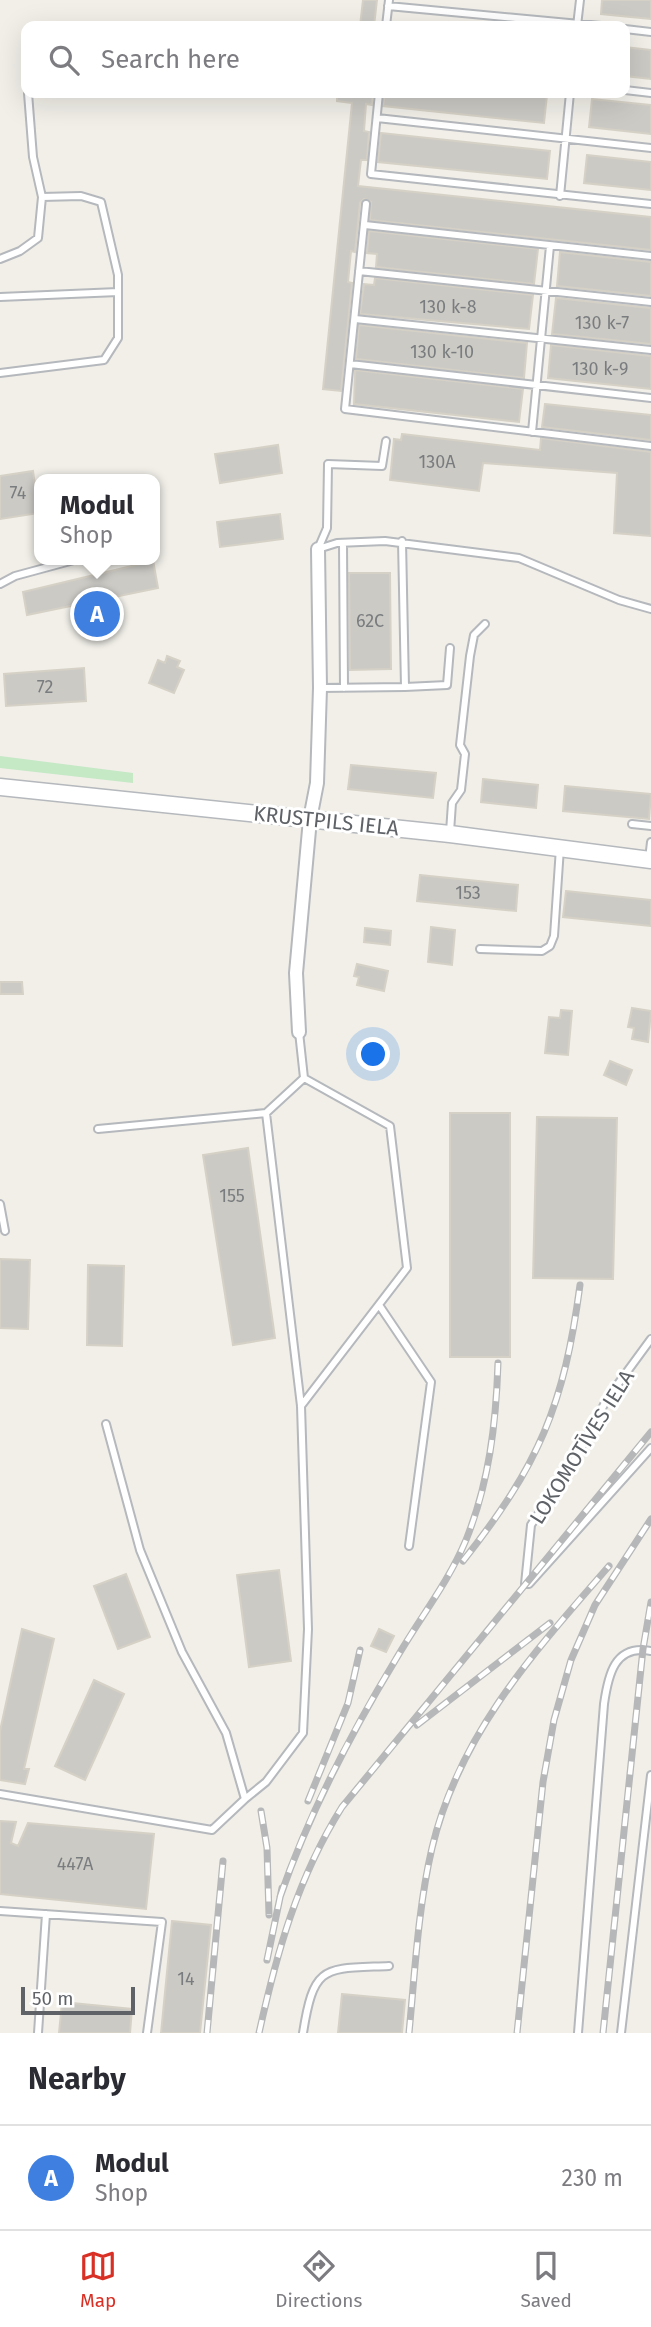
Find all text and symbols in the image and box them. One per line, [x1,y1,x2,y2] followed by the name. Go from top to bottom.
[21,21,630,98] search box
[45,41,83,79] icon: search
[101,44,240,75] text: Search here
[419,296,477,318] house number: 130 k-8
[575,312,629,334] house number: 130 k-7
[410,341,474,363] house number: 130 k-10
[572,358,628,380] house number: 130 k-9
[418,451,456,473] house number: 130A
[34,474,160,565] popup
[10,482,27,504] house number: 74
[60,490,134,521] text: Modul
[60,521,113,549] text: Shop
[74,588,120,640] pin: A
[356,610,384,632] house number: 62C
[37,676,53,698] house number: 72
[252,800,400,842] street label: KRUSTPILS IELA
[455,882,481,904] house number: 153
[356,1037,390,1071] your location
[219,1185,245,1207] house number: 155
[524,1365,640,1529] street label: LOKOMOTĪVES IELA
[57,1853,94,1875] house number: 447A
[177,1968,195,1990] house number: 14
[21,1984,135,2016] scale bar
[32,1987,73,2010] text: 50 m
[28,2061,126,2097] text: Nearby
[95,2148,169,2179] text: Modul
[44,2164,58,2192] text: A
[562,2164,623,2192] text: 230 m
[95,2179,148,2207] text: Shop
[79,2247,117,2312] tab: Map
[275,2247,362,2312] tab: Directions
[521,2247,572,2312] tab: Saved

